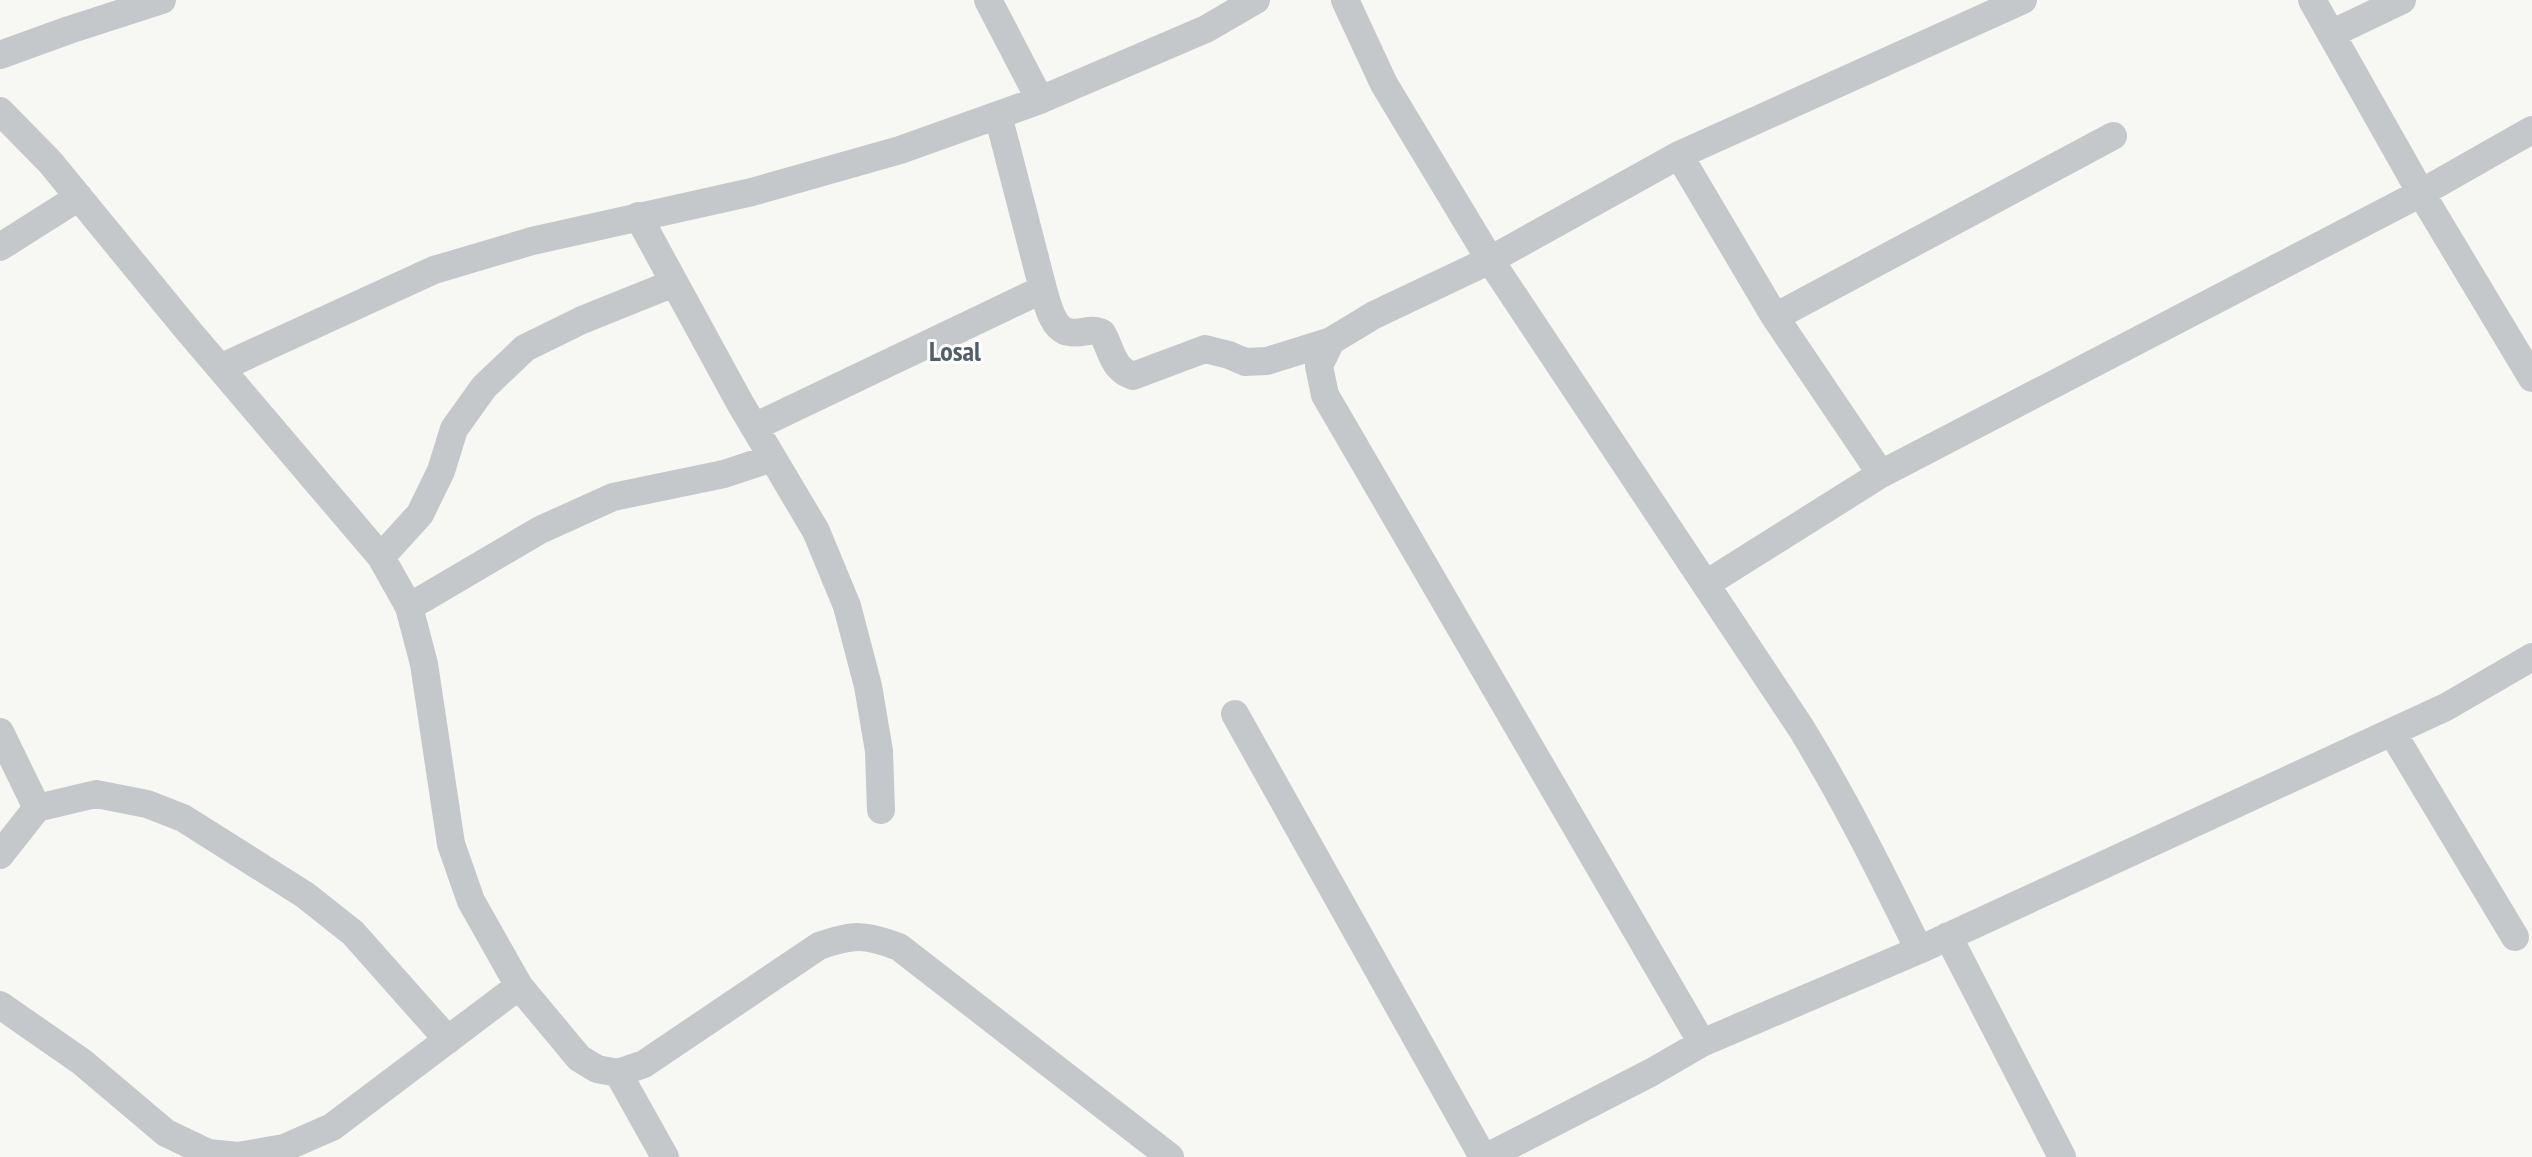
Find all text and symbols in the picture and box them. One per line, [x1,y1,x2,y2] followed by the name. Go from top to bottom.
[929,332,981,369] district label: Losal

